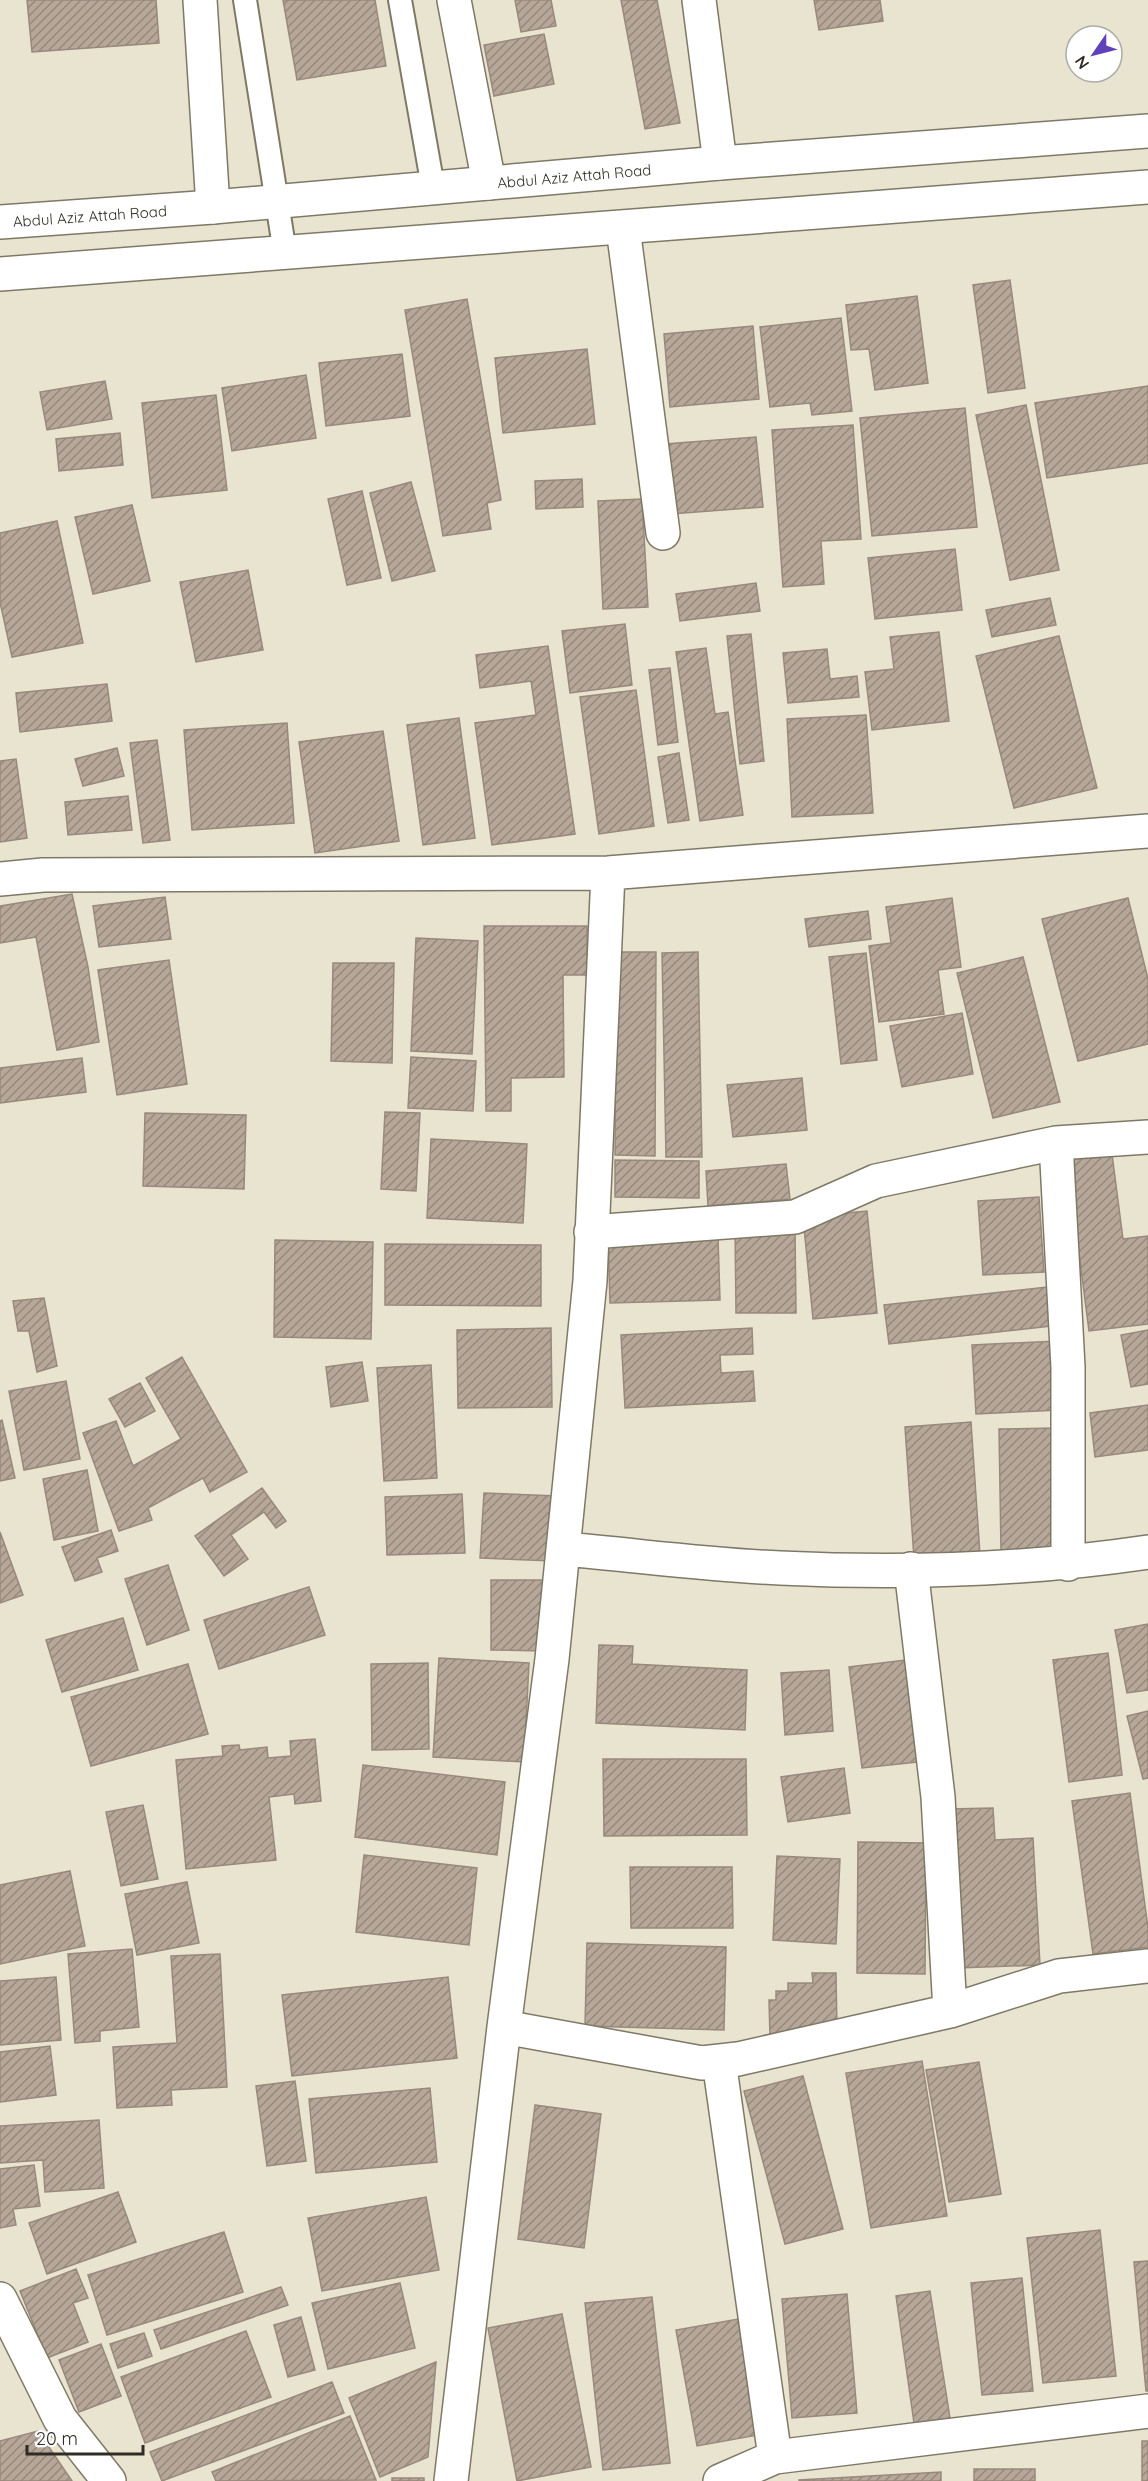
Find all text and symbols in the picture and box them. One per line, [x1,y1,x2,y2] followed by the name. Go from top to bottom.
[1064,24,1124,84] north arrow
[1070,52,1093,73] text: N
[496,160,652,192] street label: Abdul Aziz Attah Road
[12,201,167,231] street label: Abdul Aziz Attah Road
[27,2418,142,2456] scale bar
[36,2427,78,2450] text: 20 m

